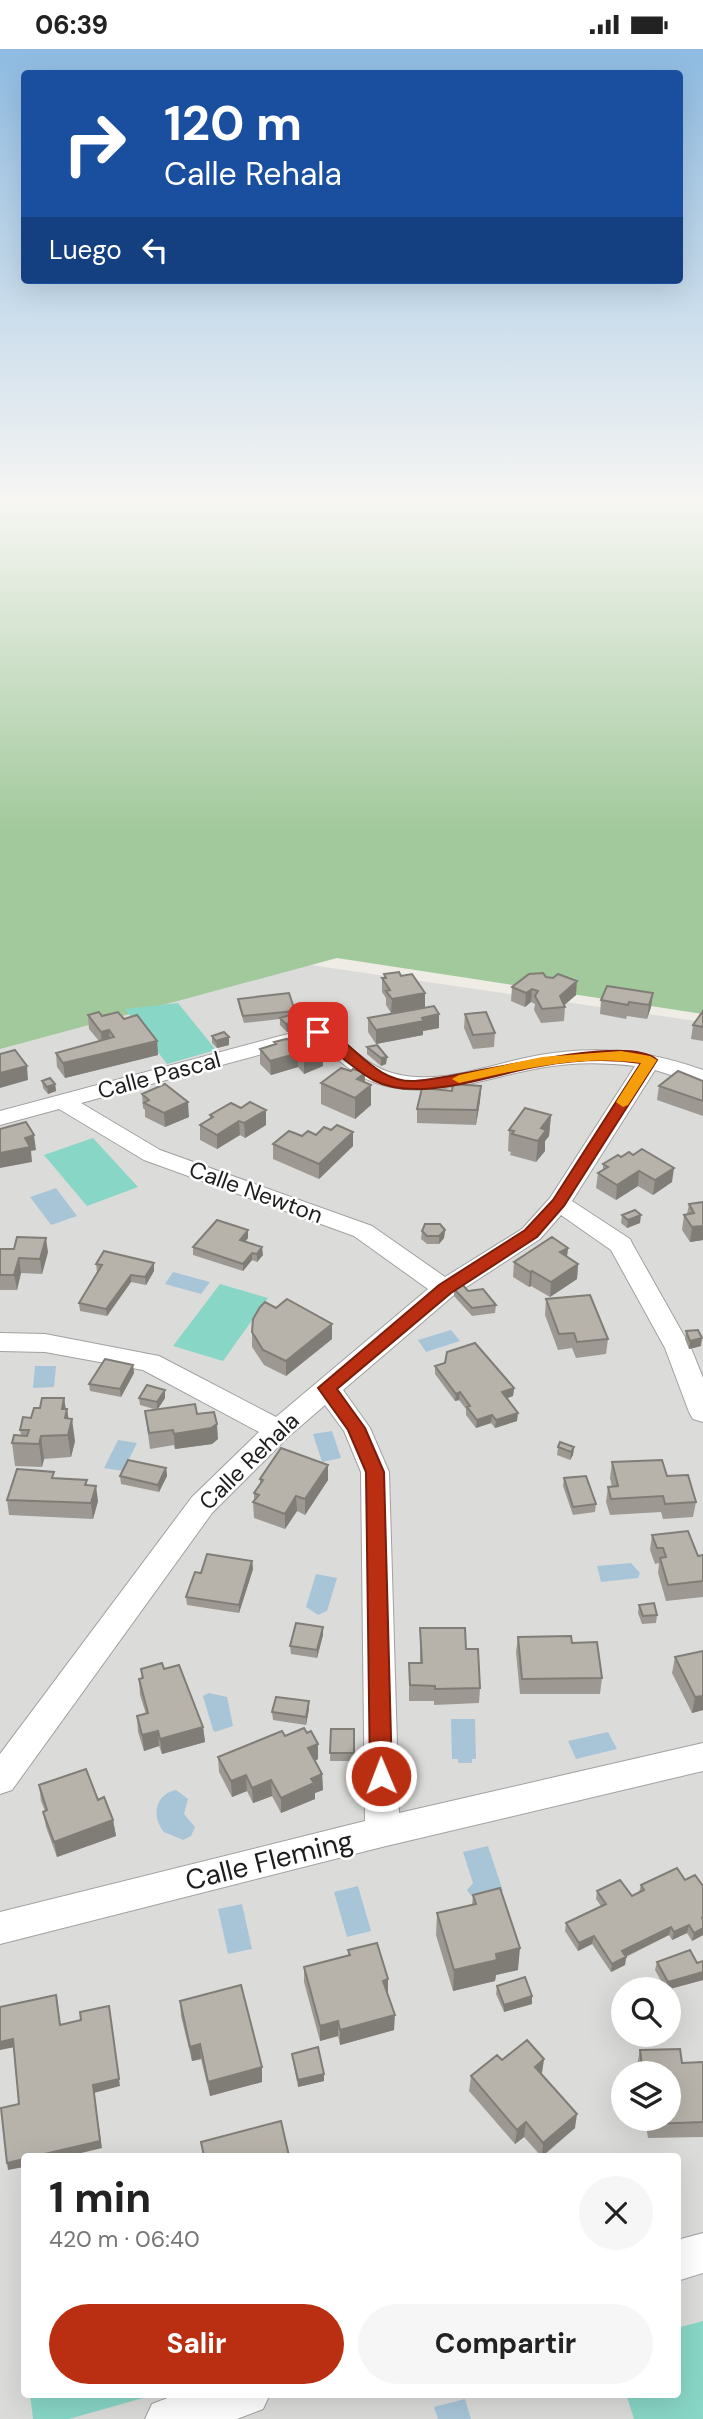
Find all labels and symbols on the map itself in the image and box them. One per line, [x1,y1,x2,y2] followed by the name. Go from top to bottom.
[288,1002,348,1062] pin
[94,1044,224,1106] street label: Calle Pascal
[185,1154,327,1230] street label: Calle Newton
[193,1406,305,1516] street label: Calle Rehala
[344,1739,418,1813] position arrow
[181,1822,357,1899] street label: Calle Fleming

